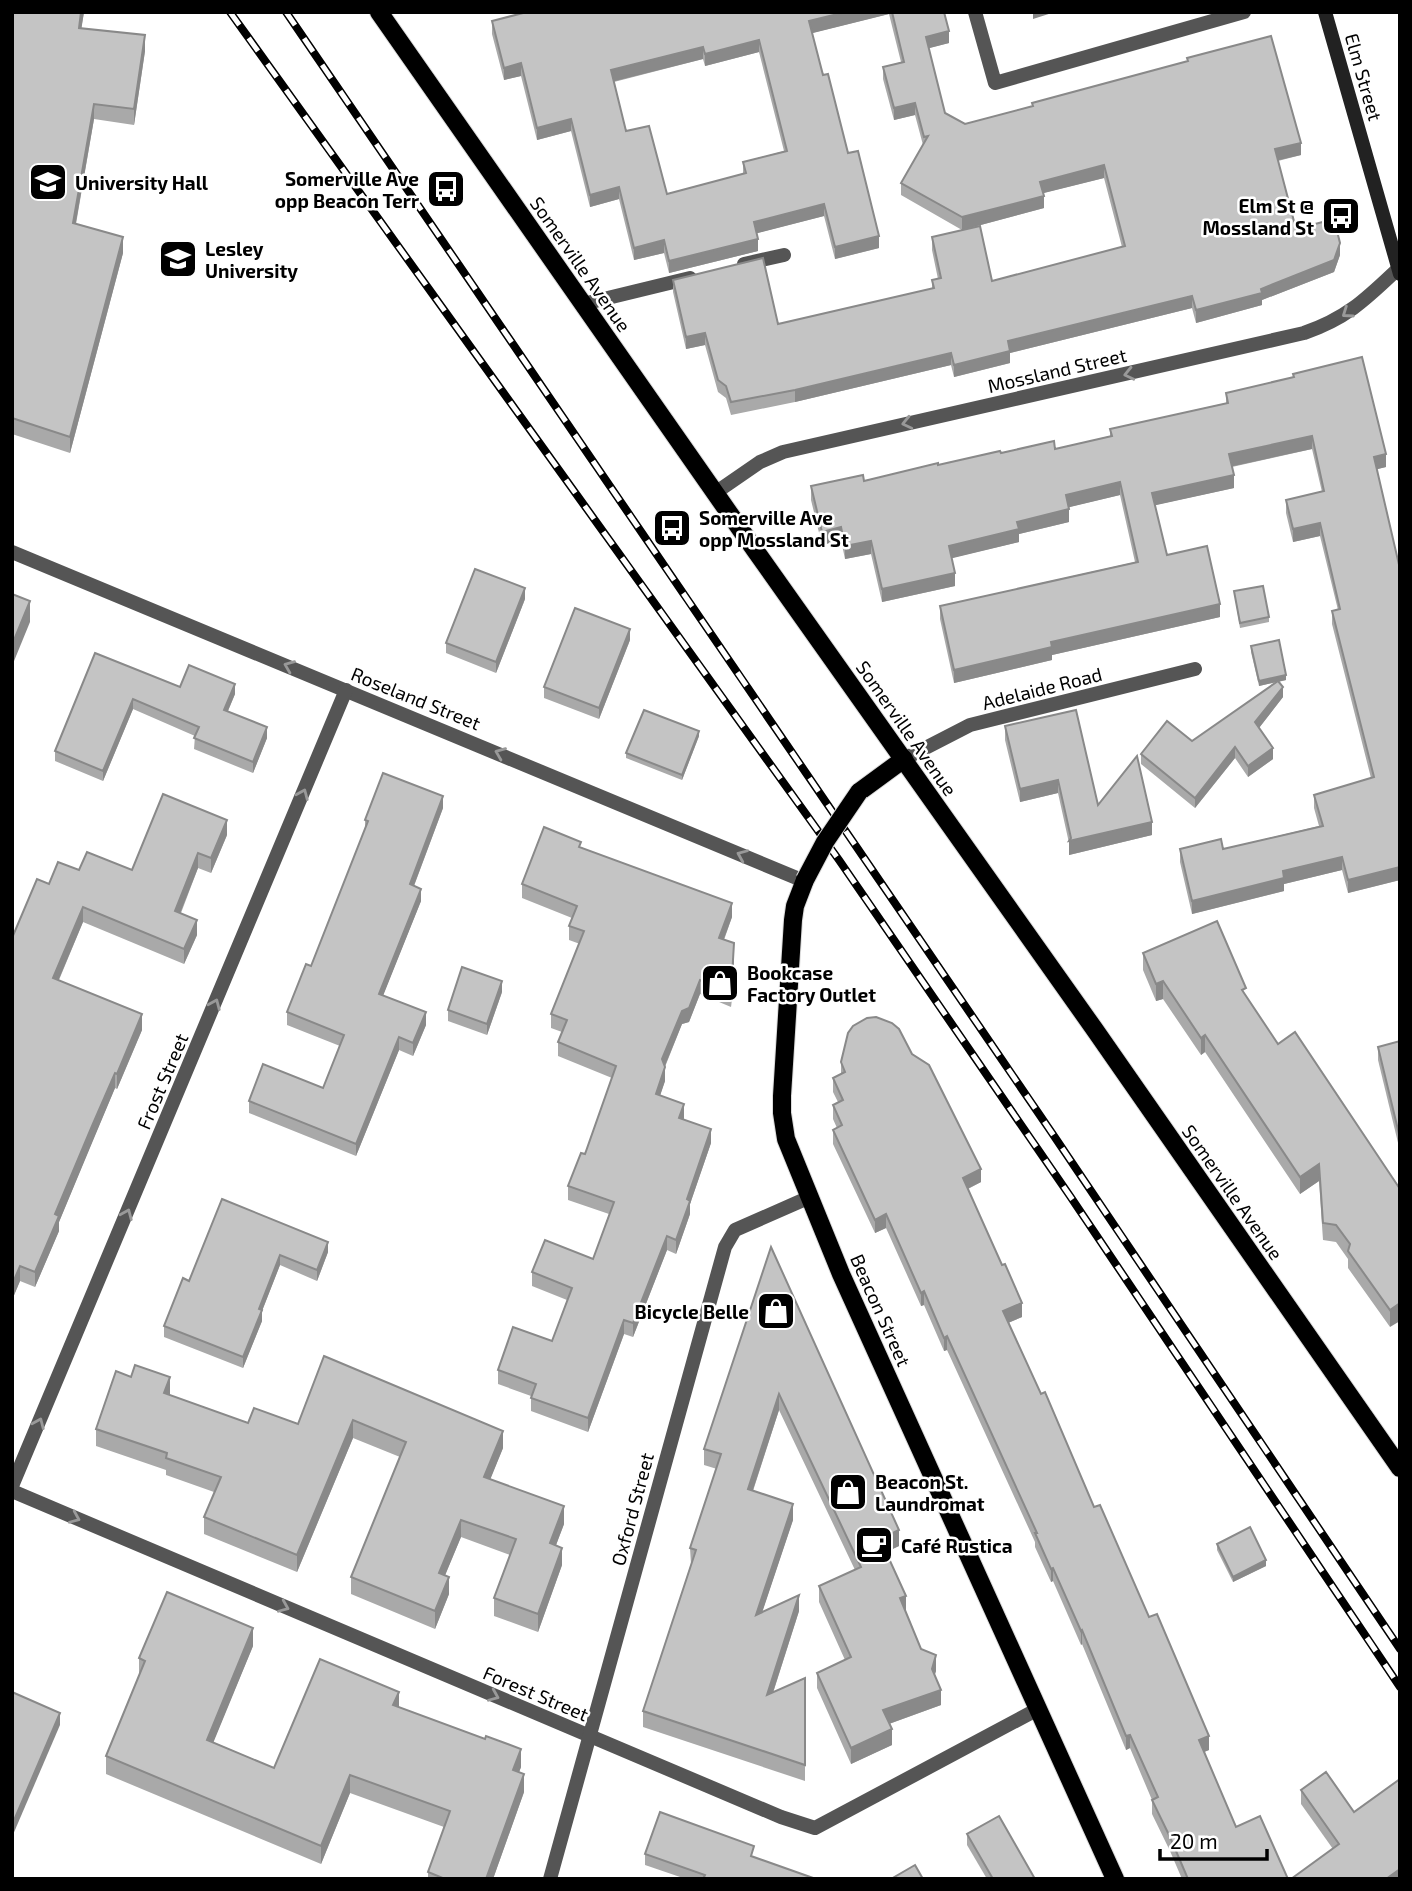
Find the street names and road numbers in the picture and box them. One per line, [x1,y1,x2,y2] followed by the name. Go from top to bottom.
[1341,31,1387,123] street label: Elm Street
[526,192,636,336] street label: Somerville Avenue
[985,343,1129,397] street label: Mossland Street
[852,656,962,800] street label: Somerville Avenue
[348,662,484,734] street label: Roseland Street
[980,662,1104,714] street label: Adelaide Road
[131,1030,193,1132] street label: Frost Street
[1178,1120,1288,1264] street label: Somerville Avenue
[846,1250,916,1370] street label: Beacon Street
[606,1450,658,1568] street label: Oxford Street
[480,1660,592,1726] street label: Forest Street

